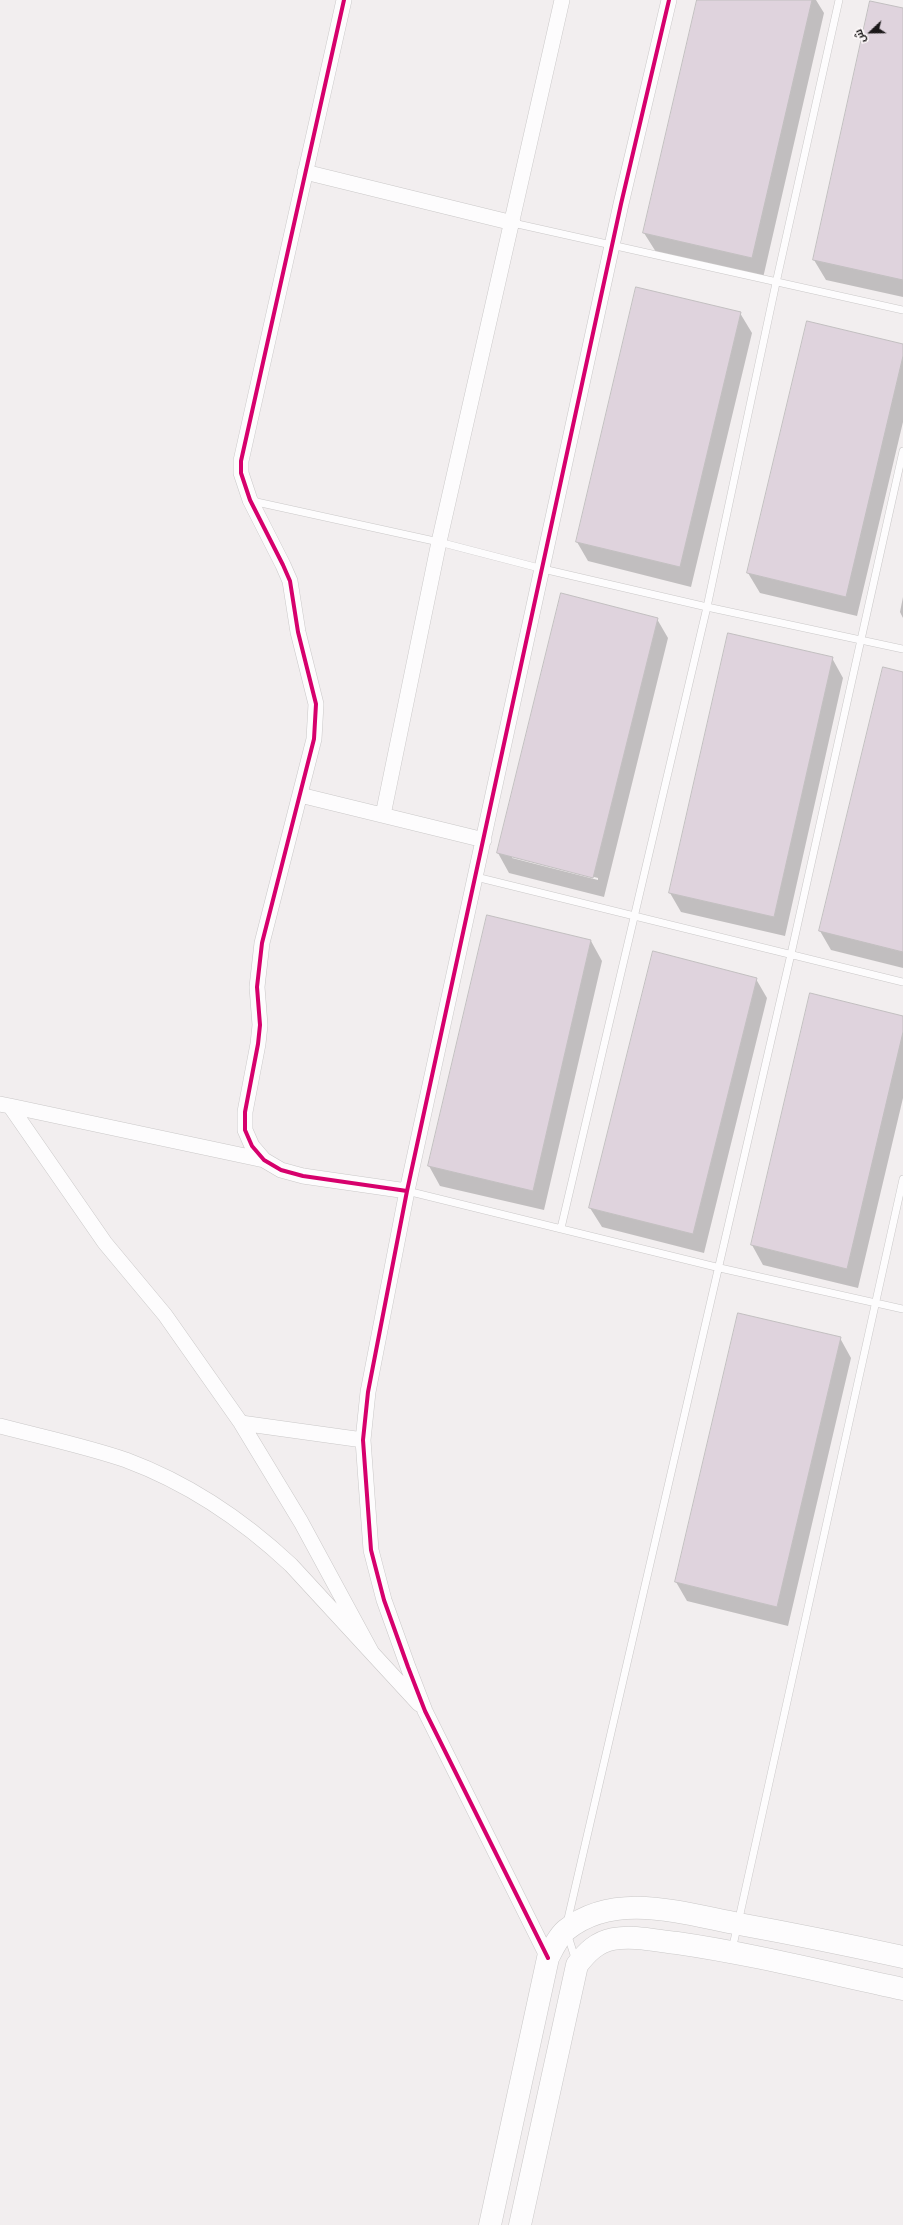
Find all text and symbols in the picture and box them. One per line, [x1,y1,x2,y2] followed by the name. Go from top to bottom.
[851,12,891,52] north arrow
[850,27,870,46] text: ش

